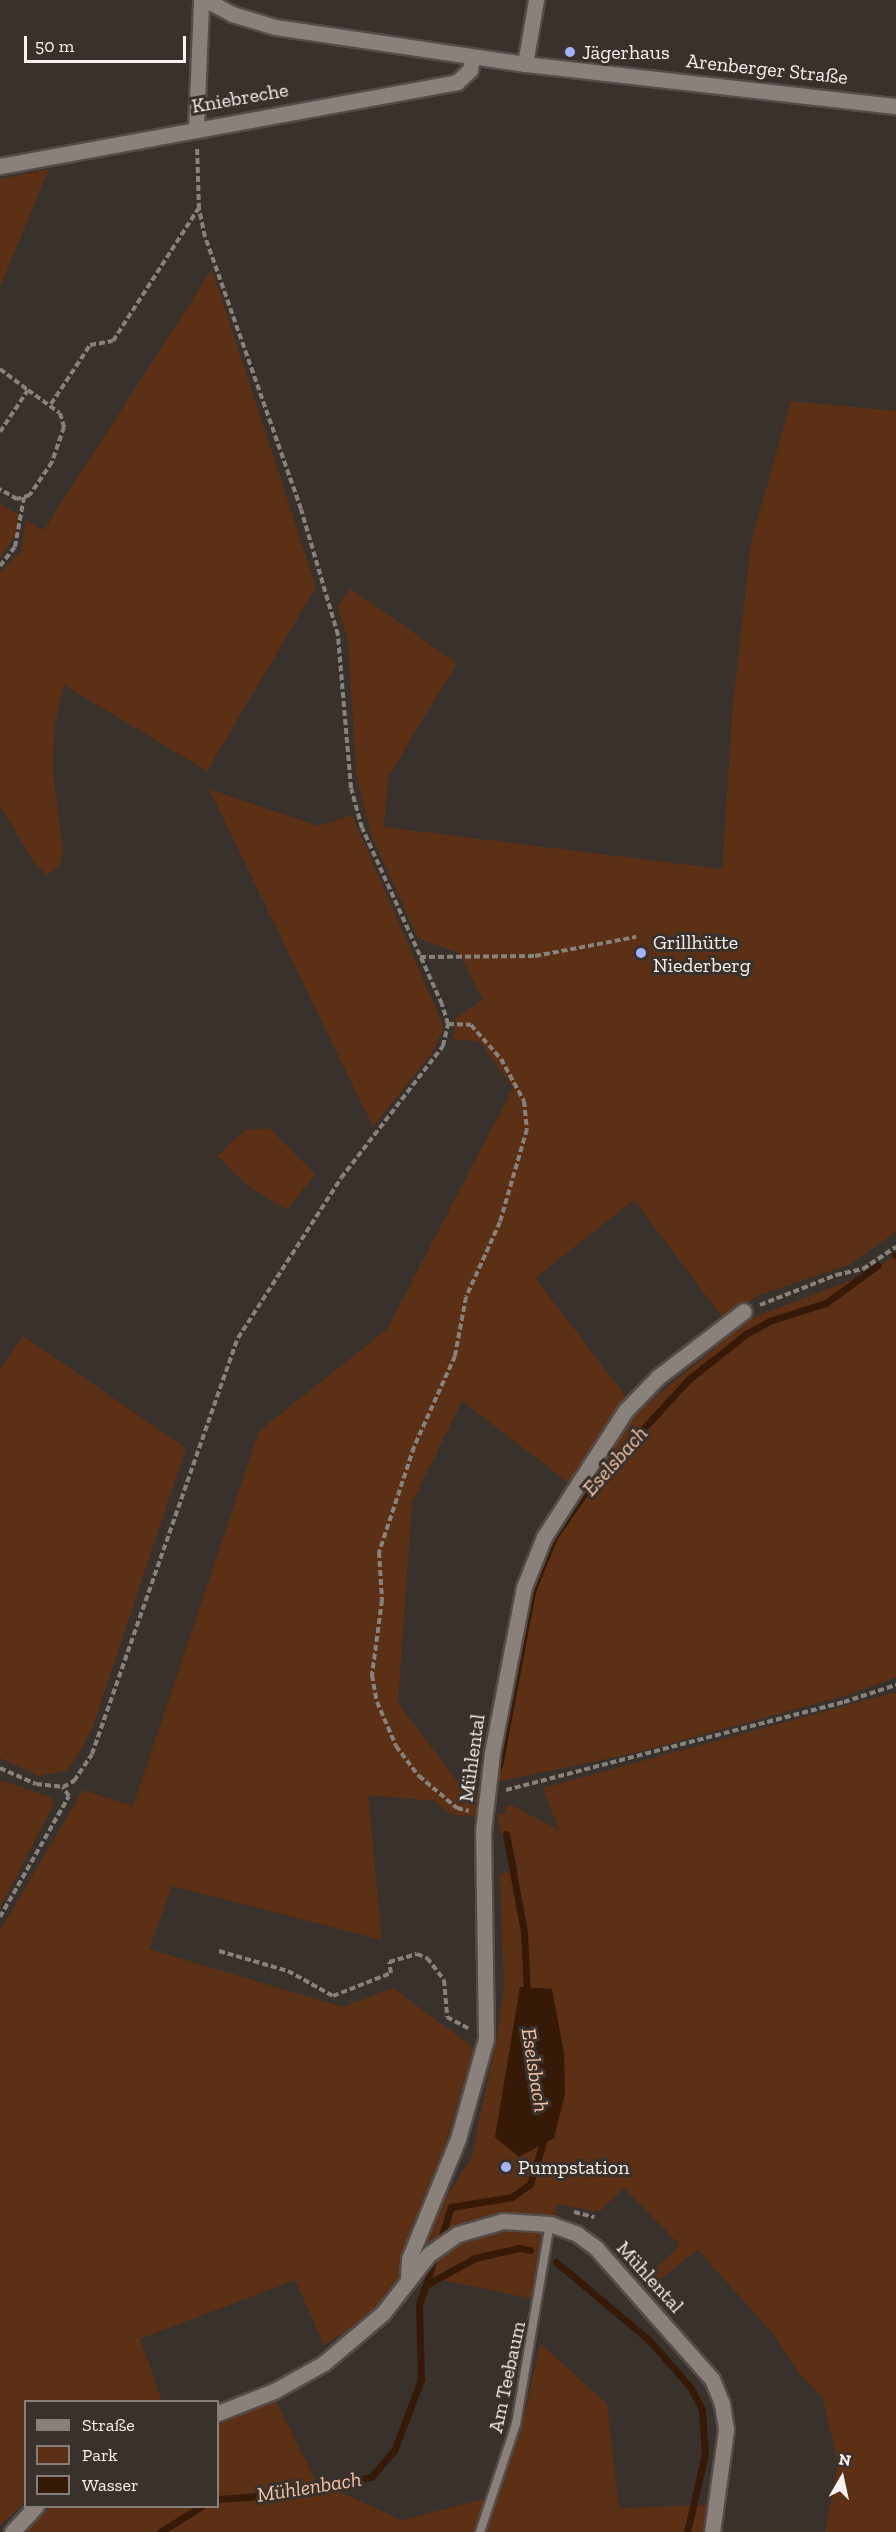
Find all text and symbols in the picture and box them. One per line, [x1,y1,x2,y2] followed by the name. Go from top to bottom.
[27,24,189,62] scale bar
[35,35,74,57] text: 50 m
[582,40,670,64] place label: Jägerhaus
[563,45,577,59] marker: Jägerhaus
[685,49,849,89] street label: Arenberger Straße
[190,78,290,118] street label: Kniebreche
[653,930,751,977] place label: Grillhütte Niederberg
[634,946,648,960] marker: Grillhütte Niederberg
[577,1421,653,1501] water label: Eselsbach
[454,1713,490,1803] street label: Mühlental
[516,2026,554,2114] water label: Eselsbach
[518,2155,630,2179] place label: Pumpstation
[499,2160,513,2174] marker: Pumpstation
[612,2236,688,2318] street label: Mühlental
[483,2319,531,2435] street label: Am Teebaum
[24,2400,219,2508] legend
[82,2414,135,2436] text: Straße
[82,2444,118,2466] text: Park
[812,2448,872,2508] north arrow
[837,2449,852,2470] text: N
[255,2466,363,2508] water label: Mühlenbach
[82,2474,139,2496] text: Wasser

